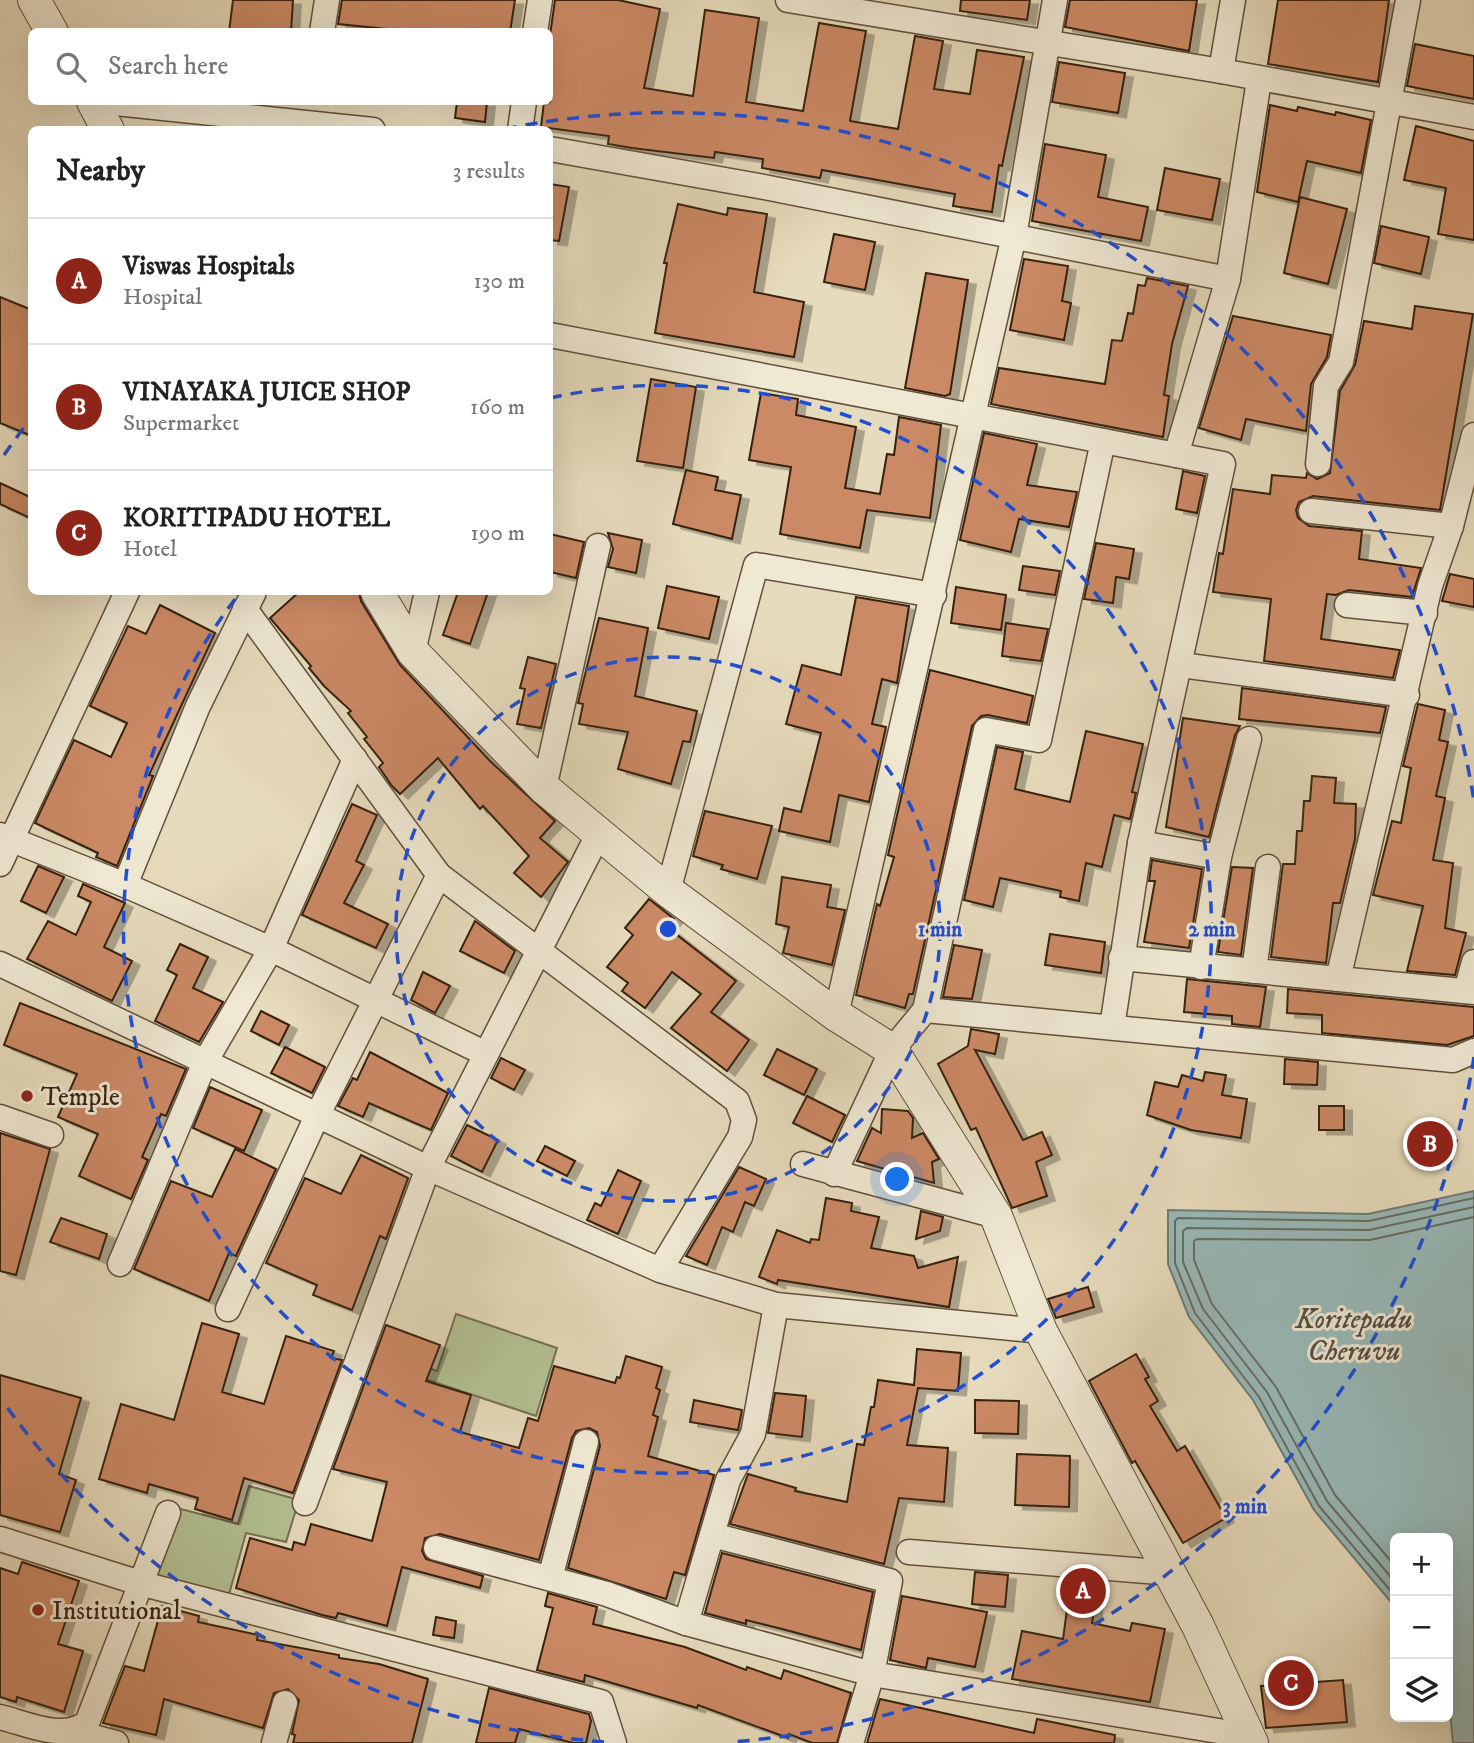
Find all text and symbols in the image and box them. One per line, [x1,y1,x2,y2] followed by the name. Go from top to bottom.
[28,28,553,105] search box
[52,48,90,86] icon: search
[108,50,228,83] text: Search here
[56,153,145,190] text: Nearby
[453,157,525,186] text: 3 results
[123,250,295,283] text: Viswas Hospitals
[72,267,86,296] text: A
[473,267,525,296] text: 130 m
[123,283,202,312] text: Hospital
[123,376,410,409] text: VINAYAKA JUICE SHOP
[72,393,86,422] text: B
[470,393,525,422] text: 160 m
[123,409,239,438] text: Supermarket
[123,502,390,535] text: KORITIPADU HOTEL
[71,519,87,548] text: C
[471,519,525,548] text: 190 m
[123,535,177,564] text: Hotel
[656,917,680,941] centre of rings
[918,917,963,943] text: 1 min
[1189,917,1237,943] text: 2 min
[41,1081,120,1114] place label: Temple
[19,1088,35,1104] marker: Temple
[1407,1118,1453,1170] pin: B
[880,1162,914,1196] your location
[1294,1302,1413,1369] water label: Koritepadu Cheruvu
[1223,1494,1268,1520] text: 3 min
[1390,1533,1453,1722] map controls
[1390,1533,1453,1596] button: +
[1060,1565,1106,1617] pin: A
[52,1595,181,1628] place label: Institutional
[1390,1596,1453,1659] button: −
[30,1602,46,1618] marker: Institutional
[1268,1657,1314,1709] pin: C
[1390,1659,1453,1722] button: layers

